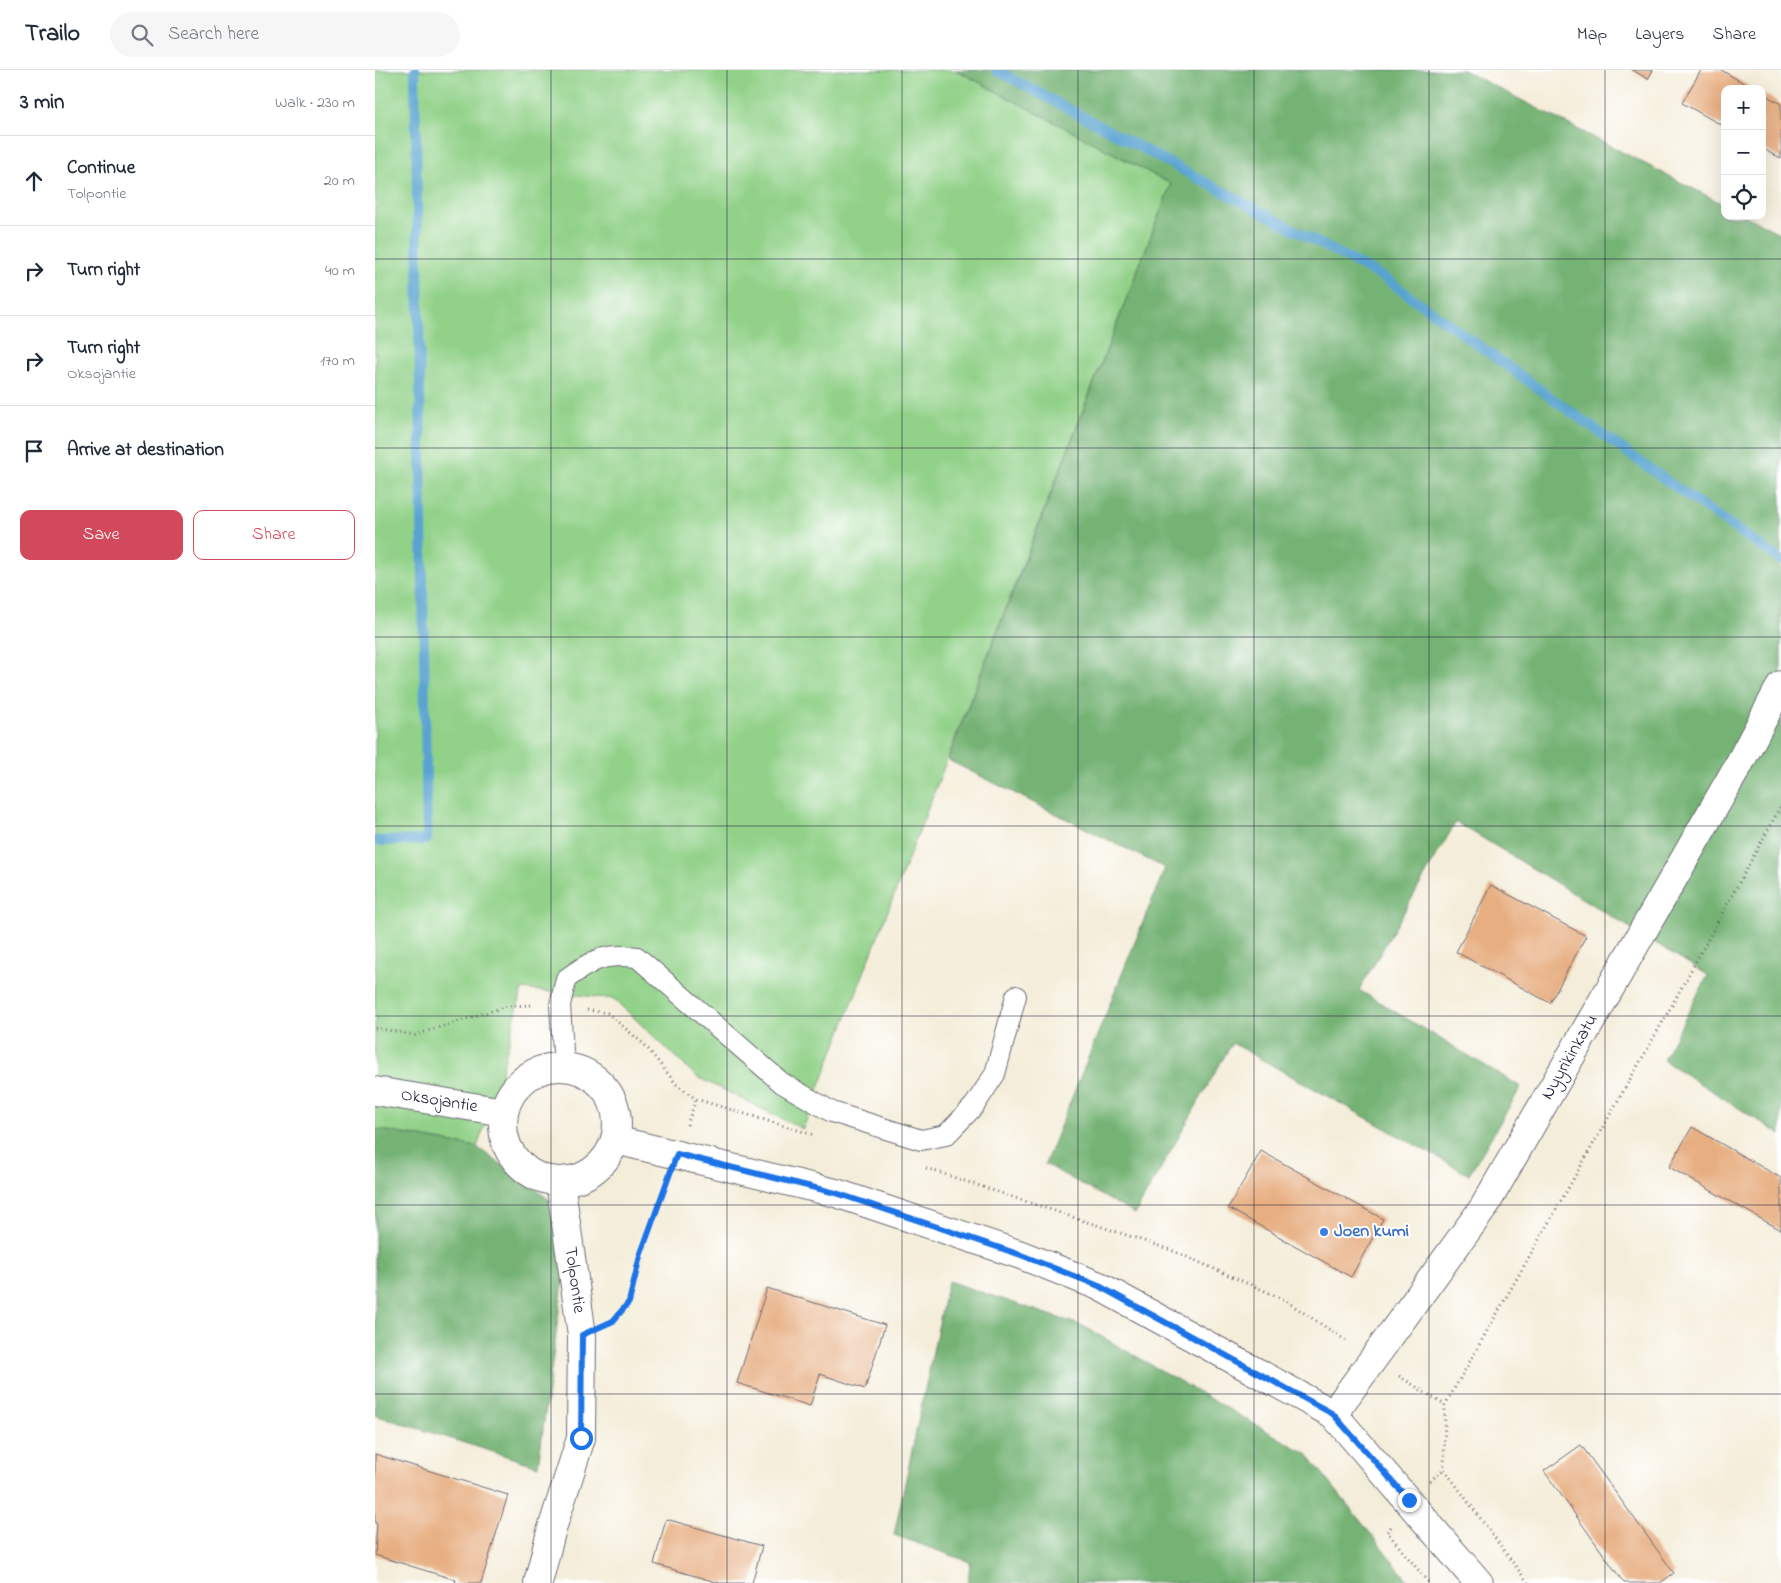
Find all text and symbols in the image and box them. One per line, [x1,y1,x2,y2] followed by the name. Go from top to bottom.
[110,12,460,57] search box
[25,17,80,52] text: Trailo
[128,21,156,49] icon: search
[168,21,259,48] text: Search here
[1577,22,1607,48] text: Map
[1635,22,1685,48] text: Layers
[1713,22,1756,48] text: Share
[1721,85,1766,220] map controls
[1721,85,1766,130] button: +
[20,88,64,118] text: 3 min
[275,91,355,115] text: Walk · 230 m
[1721,130,1766,175] button: −
[67,155,135,182] text: Continue
[20,167,48,195] icon: ahead
[324,169,355,193] text: 20 m
[1721,175,1766,220] button: locate
[67,182,126,206] text: Tolpontie
[20,257,48,285] icon: right
[67,257,140,284] text: Turn right
[325,259,355,283] text: 40 m
[67,335,140,362] text: Turn right
[20,347,48,375] icon: right
[320,349,355,373] text: 170 m
[67,362,136,386] text: Oksojantie
[20,437,48,465] icon: arrive
[67,437,224,464] text: Arrive at destination
[20,510,183,560] button: Save
[193,510,355,560] button: Share
[1535,1010,1605,1105] street label: Nyyrikinkatu
[399,1082,480,1121] street label: Oksojantie
[1334,1219,1409,1245] place label: Joen kumi
[1318,1226,1330,1238] marker: Joen kumi
[556,1245,592,1316] street label: Tolpontie
[570,1427,593,1450] route start
[1398,1489,1421,1512] route end

